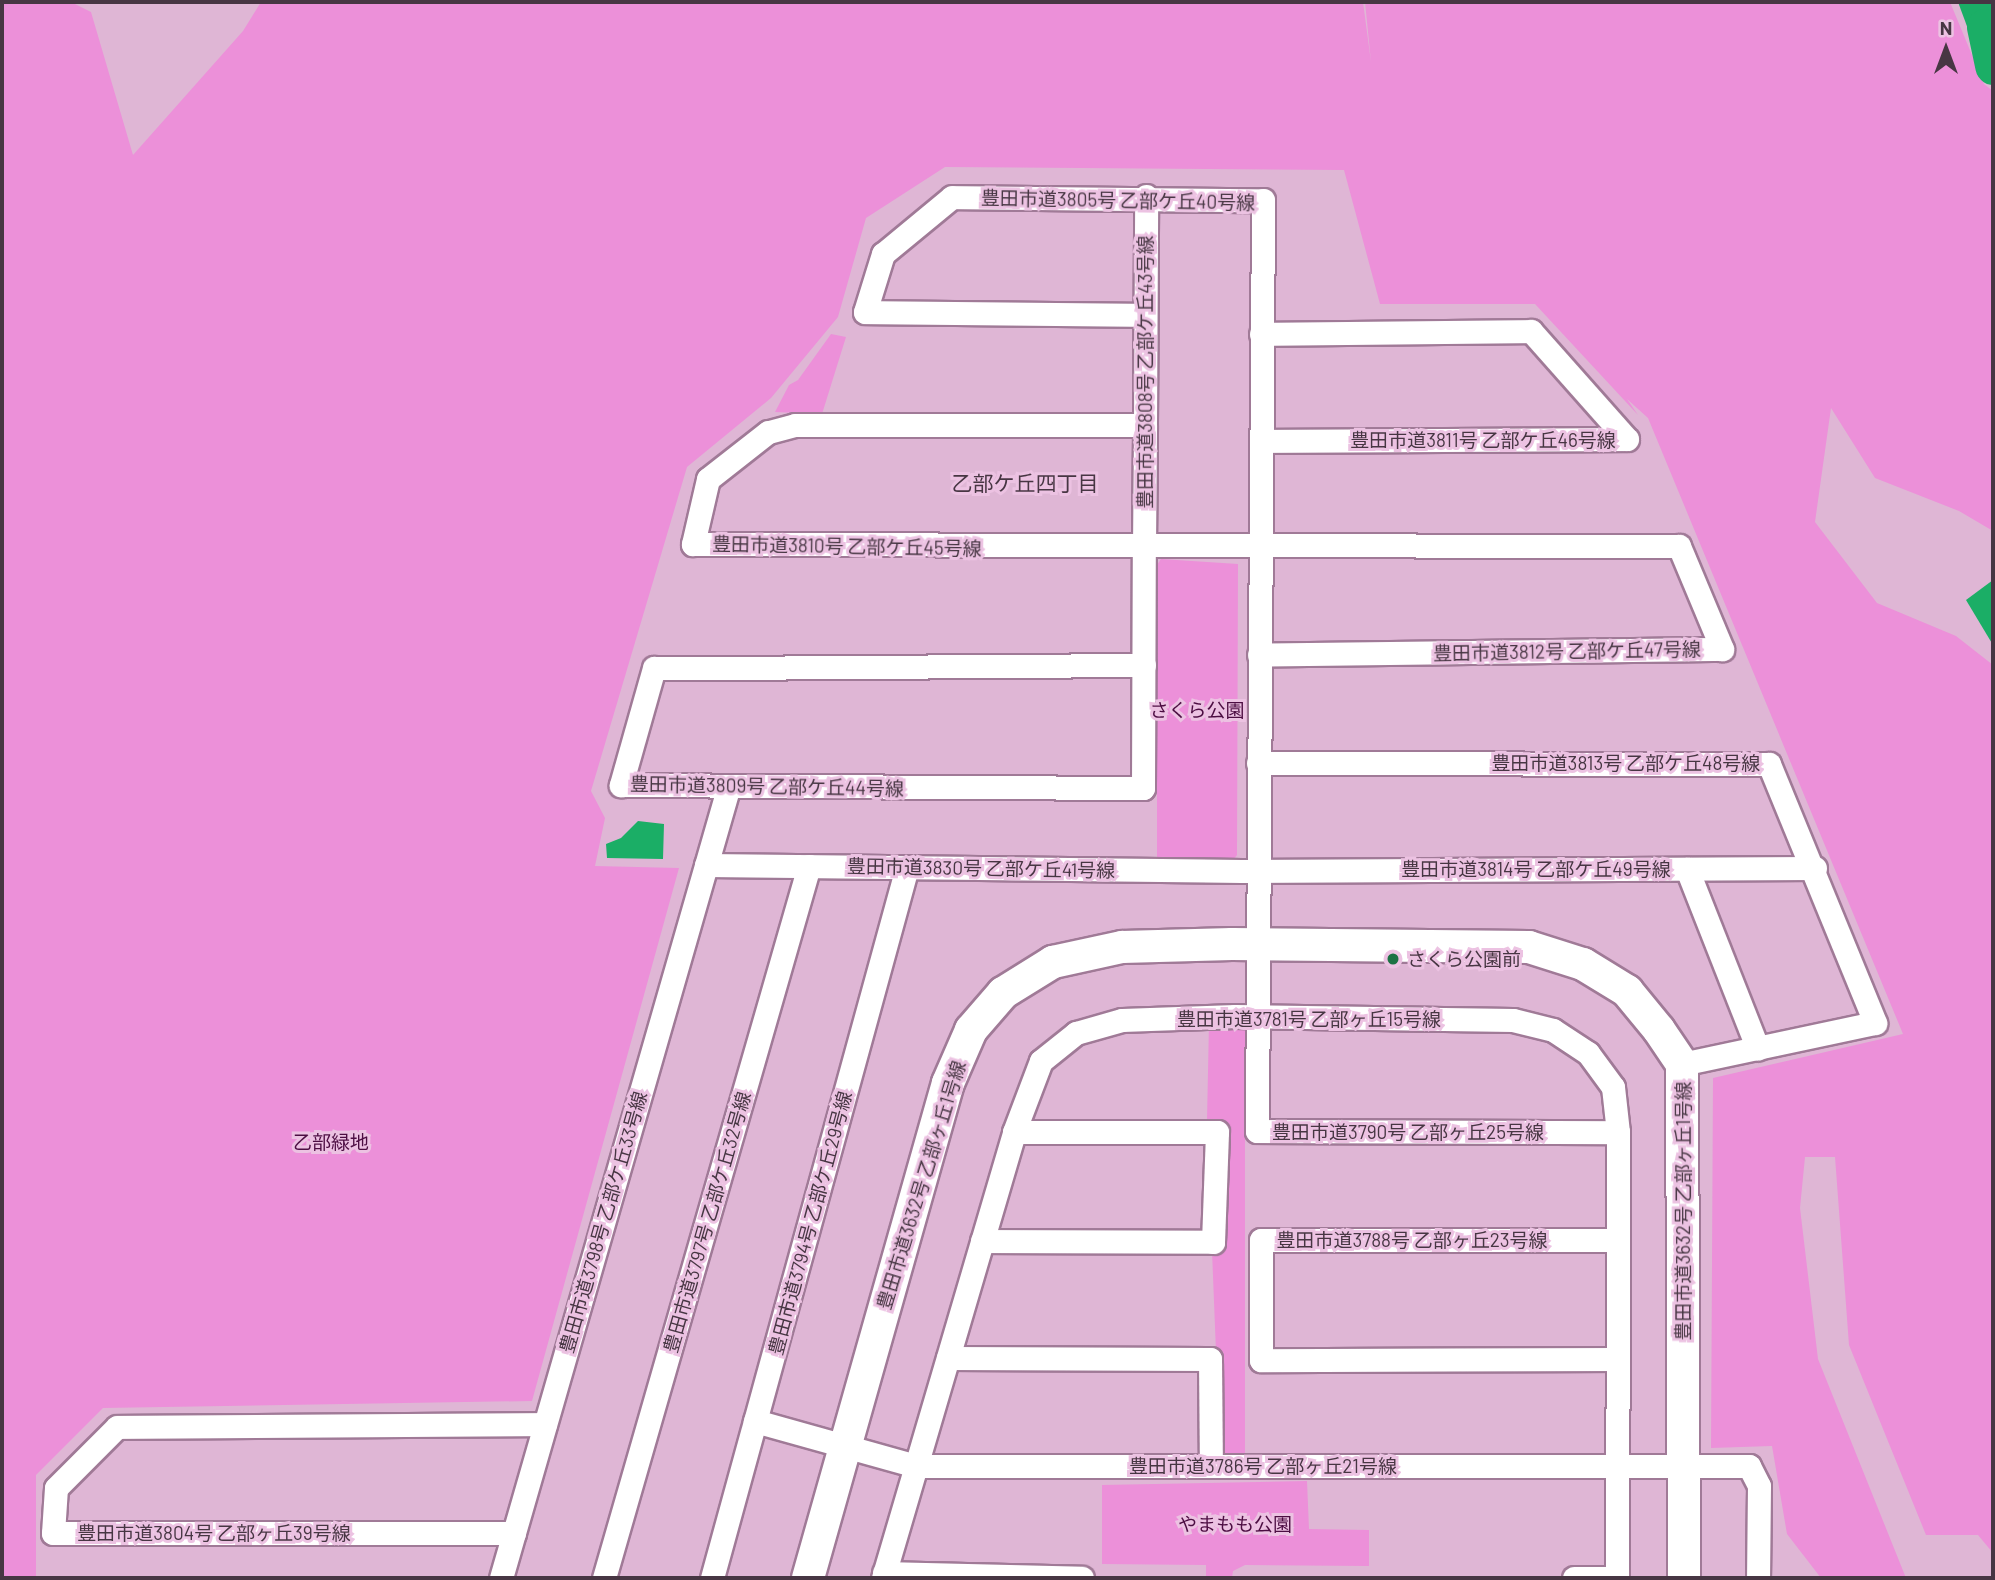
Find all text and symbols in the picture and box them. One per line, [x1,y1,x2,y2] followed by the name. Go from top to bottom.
[1911,14,1981,84] north arrow
[1940,16,1952,39] text: N
[981,186,1255,214] street label: 豊田市道3805号 乙部ケ丘40号線
[1134,235,1156,509] street label: 豊田市道3808号 乙部ケ丘43号線
[1350,429,1616,451] street label: 豊田市道3811号 乙部ケ丘46号線
[952,470,1098,496] district label: 乙部ケ丘四丁目
[712,532,982,560] street label: 豊田市道3810号 乙部ケ丘45号線
[1433,637,1701,665] street label: 豊田市道3812号 乙部ケ丘47号線
[1150,699,1244,721] park label: さくら公園
[1492,752,1760,774] street label: 豊田市道3813号 乙部ケ丘48号線
[630,772,904,800] street label: 豊田市道3809号 乙部ケ丘44号線
[847,854,1115,882] street label: 豊田市道3830号 乙部ケ丘41号線
[1401,858,1671,880] street label: 豊田市道3814号 乙部ケ丘49号線
[1407,948,1521,970] place label: さくら公園前
[1385,951,1401,967] marker: さくら公園前
[1177,1008,1441,1030] street label: 豊田市道3781号 乙部ヶ丘15号線
[872,1058,970,1312] street label: 豊田市道3632号 乙部ヶ丘1号線
[1672,1082,1694,1340] street label: 豊田市道3632号 乙部ヶ丘1号線
[555,1089,651,1355] street label: 豊田市道3798号 乙部ケ丘33号線
[659,1089,755,1355] street label: 豊田市道3797号 乙部ケ丘32号線
[764,1089,856,1357] street label: 豊田市道3794号 乙部ケ丘29号線
[1272,1121,1544,1143] street label: 豊田市道3790号 乙部ヶ丘25号線
[293,1131,369,1153] park label: 乙部緑地
[1276,1229,1548,1251] street label: 豊田市道3788号 乙部ヶ丘23号線
[1129,1455,1397,1477] street label: 豊田市道3786号 乙部ヶ丘21号線
[1178,1513,1292,1535] park label: やまもも公園
[77,1522,351,1544] street label: 豊田市道3804号 乙部ヶ丘39号線

